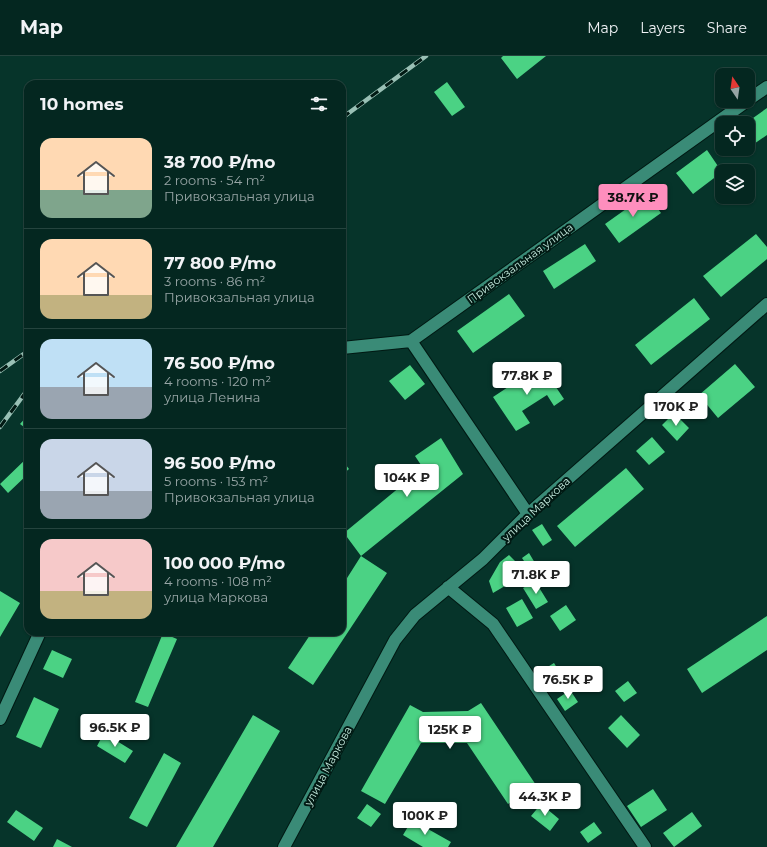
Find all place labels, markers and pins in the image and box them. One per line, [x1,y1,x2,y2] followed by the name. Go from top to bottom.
[596,184,670,218] pin: 38.7K ₽
[490,362,564,396] pin: 77.8K ₽
[643,393,709,427] pin: 170K ₽
[374,464,440,498] pin: 104K ₽
[499,561,573,595] pin: 71.8K ₽
[531,666,605,700] pin: 76.5K ₽
[78,714,152,748] pin: 96.5K ₽
[417,716,483,750] pin: 125K ₽
[508,783,582,817] pin: 44.3K ₽
[392,802,458,836] pin: 100K ₽

